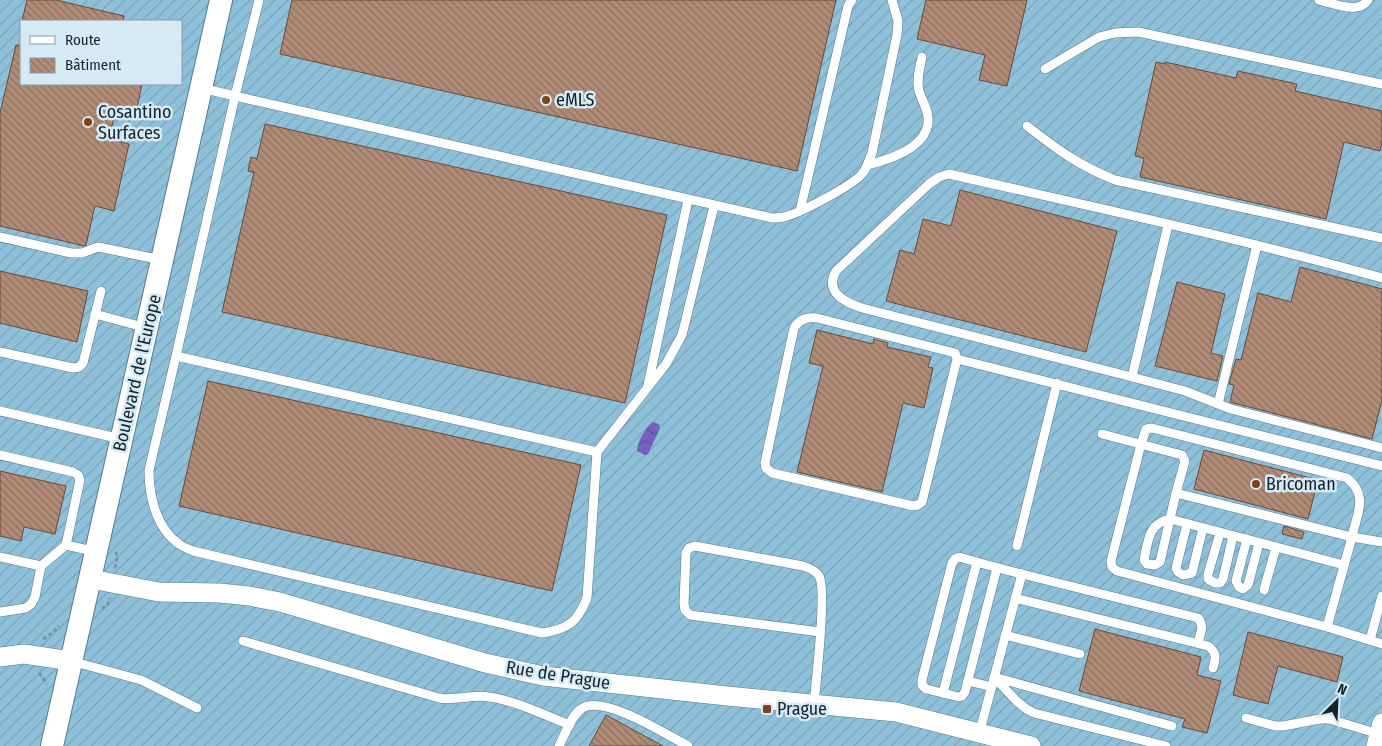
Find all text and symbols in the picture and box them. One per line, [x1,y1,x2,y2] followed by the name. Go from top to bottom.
[20,20,182,85] legend
[65,31,101,49] text: Route
[65,56,121,74] text: Bâtiment
[556,89,594,111] place label: eMLS
[540,94,552,106] marker: eMLS
[98,101,172,144] place label: Cosantino Surfaces
[82,116,94,128] marker: Cosantino Surfaces
[108,292,166,454] street label: Boulevard de l'Europe
[1266,473,1336,495] place label: Bricoman
[1250,478,1262,490] marker: Bricoman
[504,656,612,694] street label: Rue de Prague
[1312,676,1362,726] north arrow
[1335,680,1349,699] text: N
[777,698,827,720] place label: Prague
[761,703,773,715] marker: Prague

